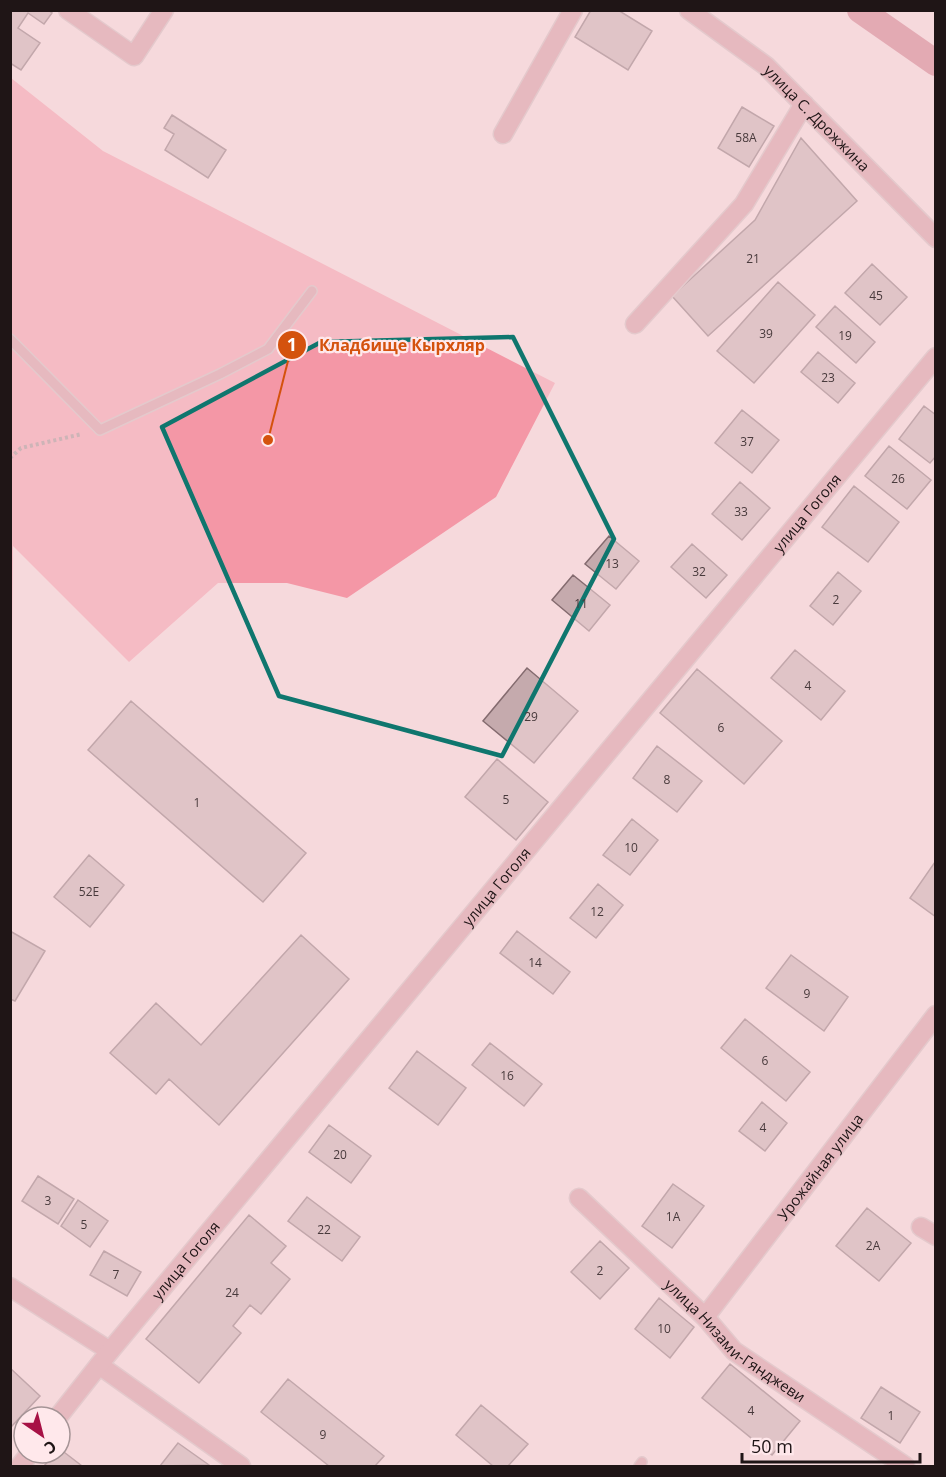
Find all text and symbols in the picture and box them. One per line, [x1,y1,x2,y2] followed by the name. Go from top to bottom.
[760,60,874,175] street label: улица С. Дрожжина
[735,129,757,146] house number: 58А
[746,250,760,267] house number: 21
[869,287,883,304] house number: 45
[759,325,773,342] house number: 39
[838,327,852,344] house number: 19
[277,328,497,362] callout: Кладбище Кырхляр
[287,332,297,356] text: 1
[319,334,485,356] text: Кладбище Кырхляр
[821,369,835,386] house number: 23
[740,433,754,450] house number: 37
[768,469,845,556] street label: улица Гоголя
[891,470,905,487] house number: 26
[734,503,748,520] house number: 33
[605,555,619,572] house number: 13
[692,563,706,580] house number: 32
[833,591,840,608] house number: 2
[574,595,588,612] house number: 11
[805,677,812,694] house number: 4
[524,708,538,725] house number: 29
[718,719,725,736] house number: 6
[664,771,671,788] house number: 8
[503,791,510,808] house number: 5
[194,794,200,811] house number: 1
[624,839,638,856] house number: 10
[457,843,535,930] street label: улица Гоголя
[79,883,99,900] house number: 52Е
[590,903,604,920] house number: 12
[528,954,542,971] house number: 14
[804,985,811,1002] house number: 9
[762,1052,769,1069] house number: 6
[500,1067,514,1084] house number: 16
[772,1109,867,1225] street label: Урожайная улица
[760,1119,767,1136] house number: 4
[333,1146,347,1163] house number: 20
[45,1192,52,1209] house number: 3
[666,1208,681,1225] house number: 1А
[81,1216,88,1233] house number: 5
[147,1217,224,1304] street label: улица Гоголя
[317,1221,331,1238] house number: 22
[866,1237,881,1254] house number: 2А
[597,1262,604,1279] house number: 2
[113,1266,120,1283] house number: 7
[661,1274,810,1406] street label: улица Низами-Гянджеви
[225,1284,239,1301] house number: 24
[657,1320,671,1337] house number: 10
[748,1402,755,1419] house number: 4
[12,1405,72,1465] north arrow
[888,1407,894,1424] house number: 1
[320,1426,327,1443] house number: 9
[742,1426,920,1464] scale bar
[751,1434,793,1458] text: 50 m
[40,1435,61,1459] text: С

